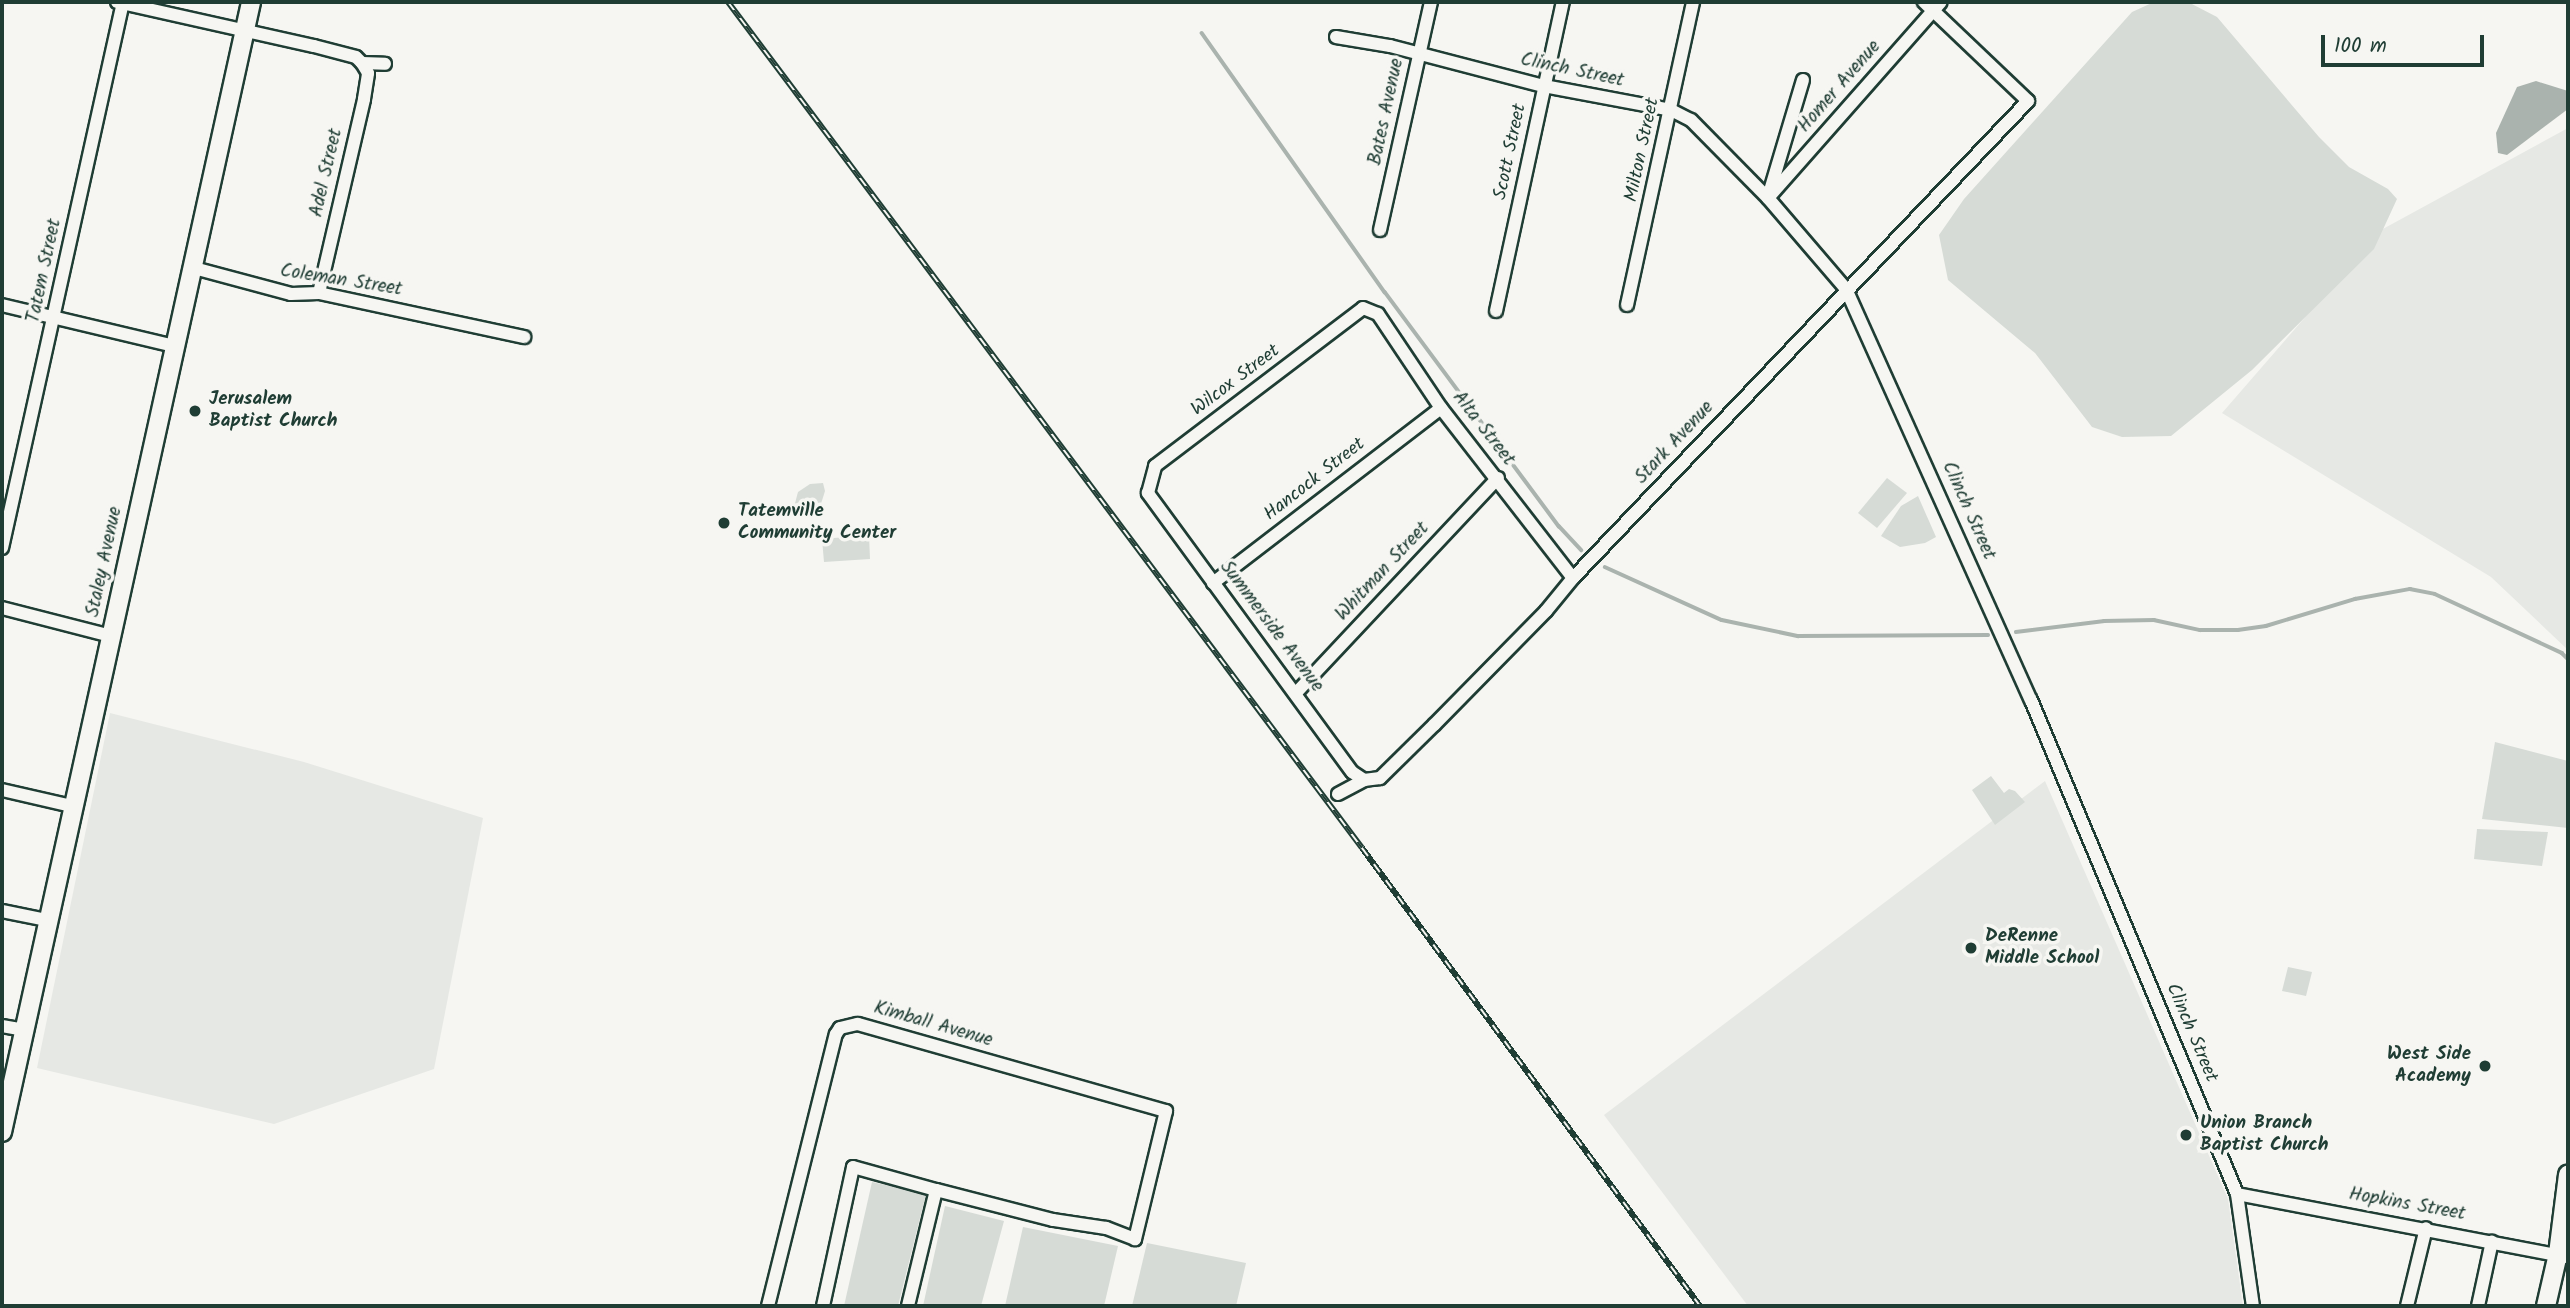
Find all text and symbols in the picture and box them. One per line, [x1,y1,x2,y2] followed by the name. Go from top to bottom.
[2325,21,2488,65] scale bar
[2334,30,2387,63] text: 100 m
[1794,36,1886,138] street label: Homer Avenue
[1518,49,1626,93] street label: Clinch Street
[1365,57,1409,167] street label: Bates Avenue
[1621,96,1665,204] street label: Milton Street
[1490,102,1532,202] street label: Scott Street
[306,127,348,219] street label: Adel Street
[23,217,67,325] street label: Tatem Street
[278,260,404,302] street label: Coleman Street
[1187,340,1285,422] street label: Wilcox Street
[1447,387,1519,471] street label: Alta Street
[209,389,338,433] place label: Jerusalem Baptist Church
[1631,397,1719,489] street label: Stark Avenue
[187,403,203,419] marker: Jerusalem Baptist Church
[1260,433,1370,527] street label: Hancock Street
[1936,458,2000,564] street label: Clinch Street
[738,501,896,545] place label: Tatemville Community Center
[82,505,128,619] street label: Staley Avenue
[716,515,732,531] marker: Tatemville Community Center
[1331,518,1435,626] street label: Whitman Street
[1214,557,1328,697] street label: Summerside Avenue
[1985,926,2099,970] place label: DeRenne Middle School
[1963,940,1979,956] marker: DeRenne Middle School
[2160,980,2222,1086] street label: Clinch Street
[871,997,995,1053] street label: Kimball Avenue
[2387,1044,2471,1088] place label: West Side Academy
[2477,1058,2493,1074] marker: West Side Academy
[2200,1113,2329,1157] place label: Union Branch Baptist Church
[2178,1127,2194,1143] marker: Union Branch Baptist Church
[2347,1184,2467,1226] street label: Hopkins Street

